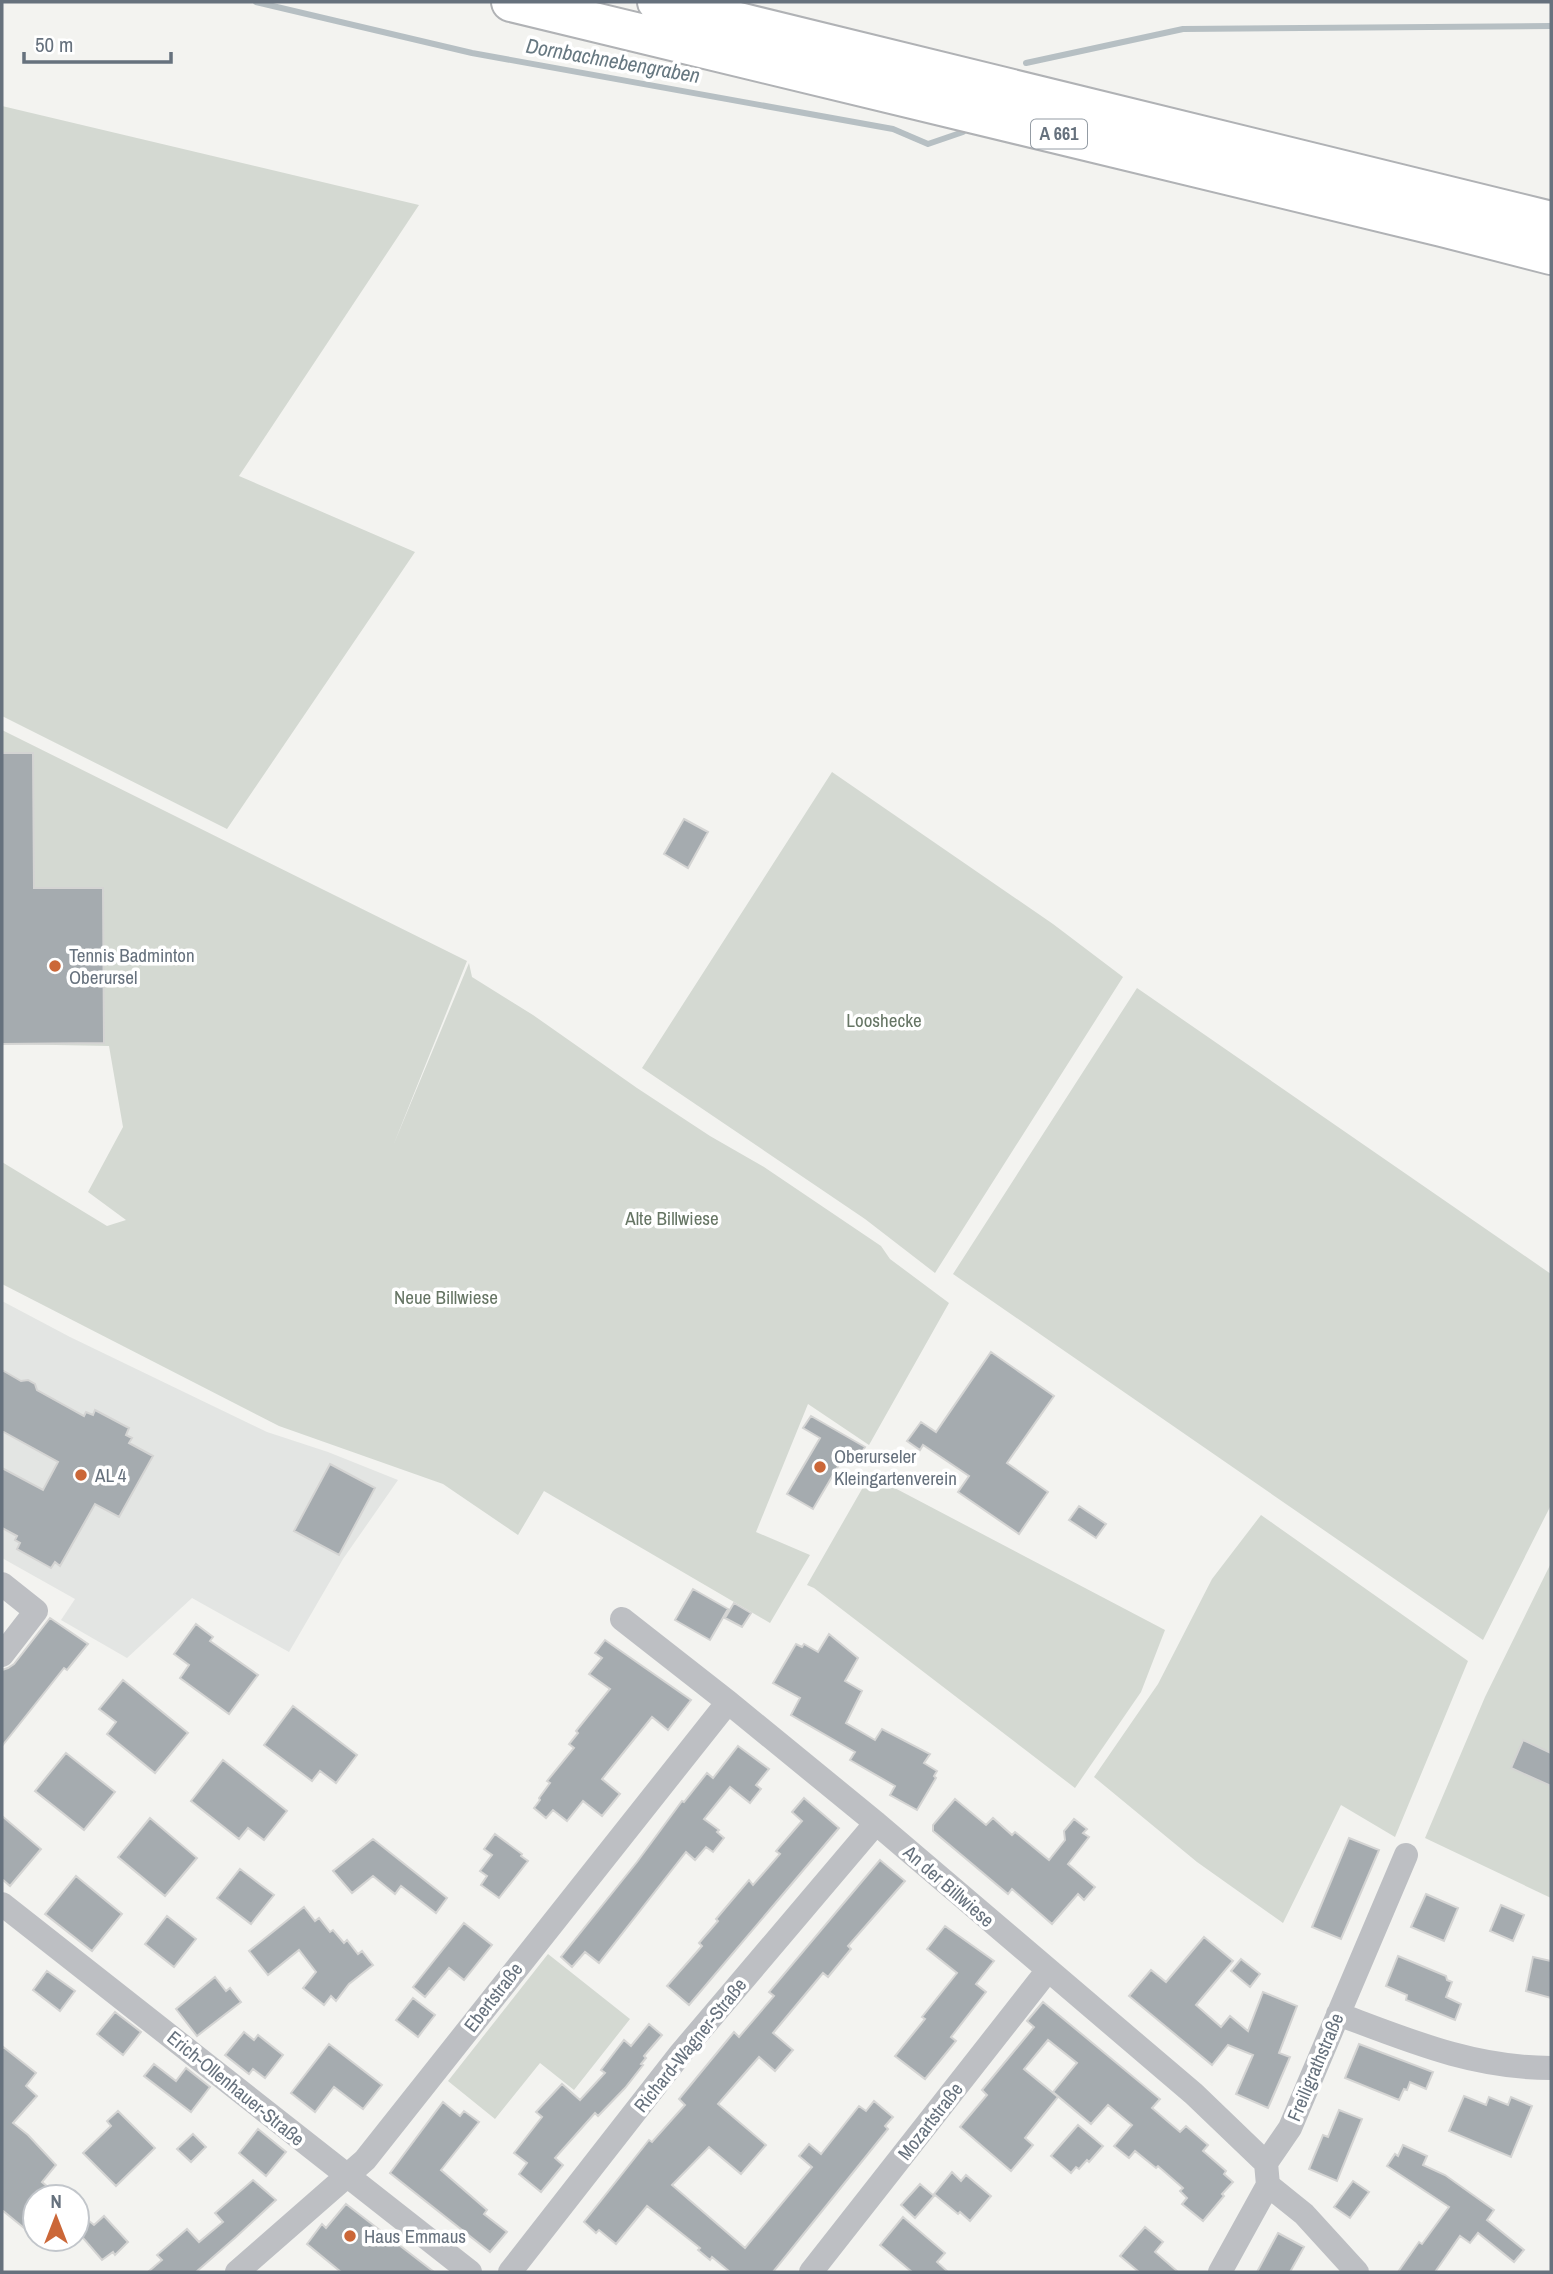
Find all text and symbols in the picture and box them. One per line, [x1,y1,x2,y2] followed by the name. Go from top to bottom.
[24,21,172,65] scale bar
[35,30,73,59] text: 50 m
[524,31,702,90] water label: Dornbachnebengraben
[1031,119,1087,148] road number: A 661
[69,942,195,990] place label: Tennis Badminton Oberursel
[47,958,63,974] marker: Tennis Badminton Oberursel
[846,1007,922,1033] park label: Looshecke
[624,1205,719,1231] park label: Alte Billwiese
[394,1284,498,1310] park label: Neue Billwiese
[834,1443,957,1491] place label: Oberurseler Kleingartenverein
[812,1459,828,1475] marker: Oberurseler Kleingartenverein
[94,1462,127,1488] place label: AL 4
[73,1467,89,1483] marker: AL 4
[897,1839,1000,1933] street label: An der Billwiese
[458,1957,528,2037] street label: Ebertstraße
[628,1972,752,2118] street label: Richard-Wagner-Straße
[1281,2009,1349,2125] street label: Freiligrathstraße
[162,2024,310,2152] street label: Erich-Ollenhauer-Straße
[892,2077,968,2165] street label: Mozartstraße
[21,2183,91,2253] north arrow
[50,2188,62,2214] text: N
[364,2223,466,2249] place label: Haus Emmaus
[342,2228,358,2244] marker: Haus Emmaus

